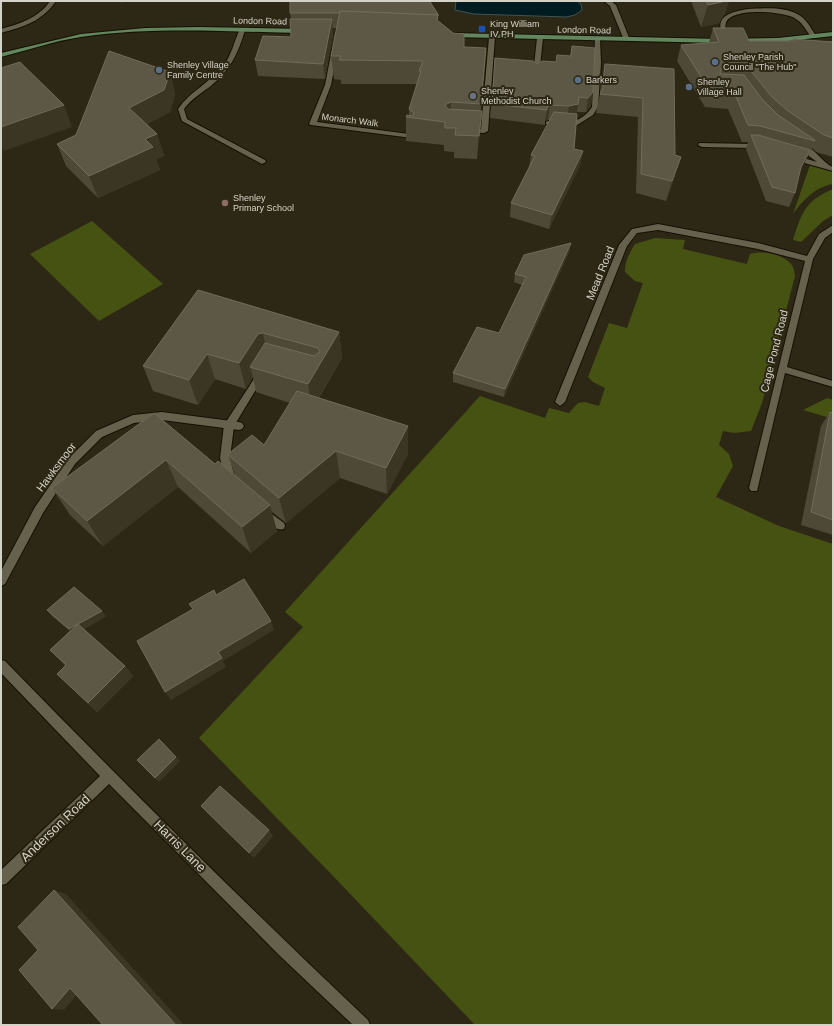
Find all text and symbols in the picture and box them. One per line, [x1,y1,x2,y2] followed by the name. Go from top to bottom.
[233,16,287,26] street label: London Road
[490,19,540,39] place label: King William IV PH
[477,24,487,34] marker: King William IV PH
[557,25,611,35] street label: London Road
[723,52,796,72] place label: Shenley Parish Council "The Hub"
[710,57,720,67] marker: Shenley Parish Council "The Hub"
[167,60,229,80] place label: Shenley Village Family Centre
[154,65,164,75] marker: Shenley Village Family Centre
[573,75,583,85] marker: Barkers
[586,75,618,85] place label: Barkers
[697,77,742,97] place label: Shenley Village Hall
[684,82,694,92] marker: Shenley Village Hall
[481,86,552,106] place label: Shenley Methodist Church
[468,91,478,101] marker: Shenley Methodist Church
[321,112,379,129] street label: Monarch Walk
[233,193,294,213] place label: Shenley Primary School
[220,198,230,208] marker: Shenley Primary School
[584,244,616,302] street label: Mead Road
[758,309,790,393] street label: Cage Pond Road
[34,440,78,494] street label: Hawksmoor
[17,791,93,865] street label: Anderson Road
[151,817,209,875] street label: Harris Lane

